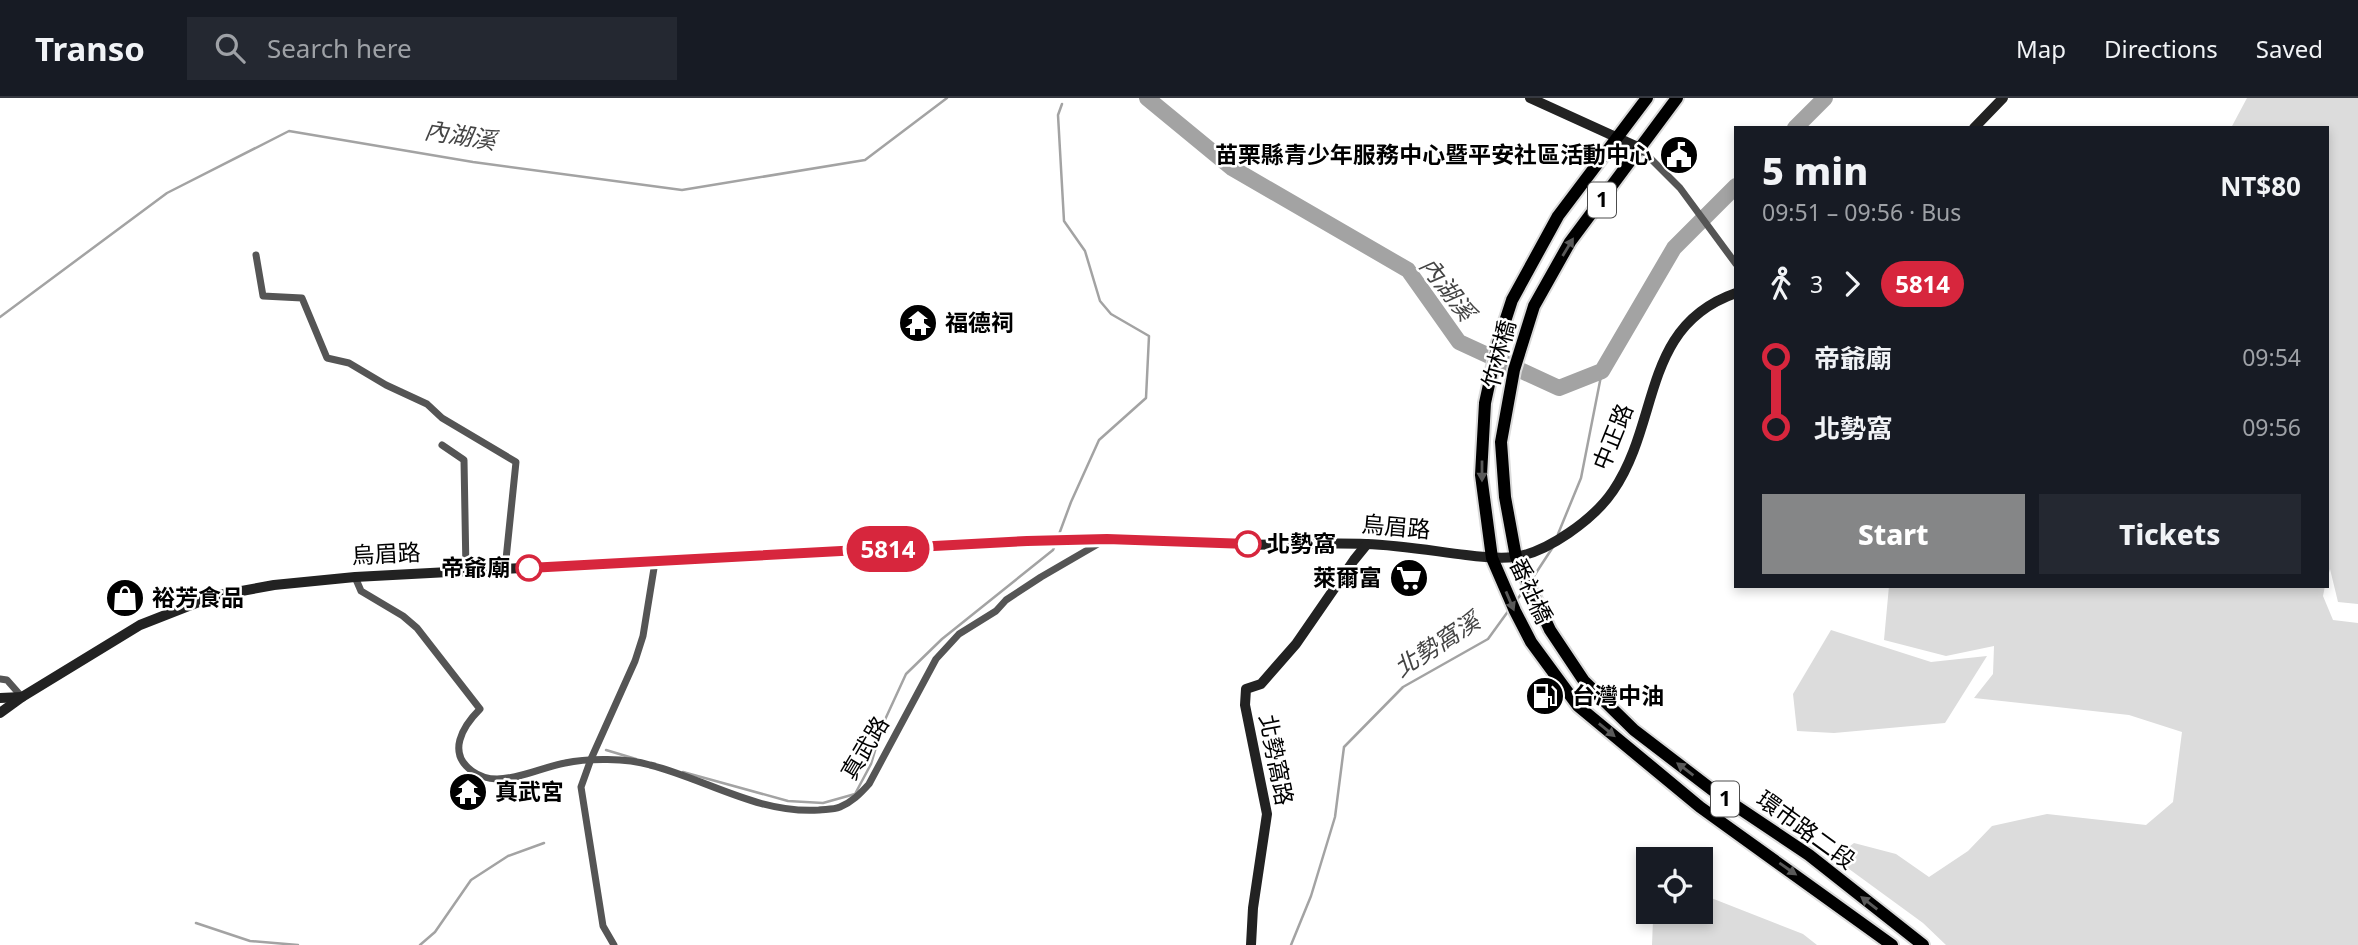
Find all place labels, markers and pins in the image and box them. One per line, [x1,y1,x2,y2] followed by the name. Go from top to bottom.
[1658,134,1700,176] public building icon: 苗栗縣青少年服務中心暨平安社區活動中心
[1215,138,1652,170] place label: 苗栗縣青少年服務中心暨平安社區活動中心
[897,302,939,344] temple icon: 福德祠
[945,306,1014,338] place label: 福德祠
[1267,527,1336,559] place label: 北勢窩
[1235,531,1261,557] marker: 北勢窩
[441,551,510,583] place label: 帝爺廟
[516,555,542,581] marker: 帝爺廟
[1388,557,1430,599] supermarket icon: 萊爾富
[1313,561,1382,593] place label: 萊爾富
[104,577,146,619] shop icon: 裕芳食品
[152,581,244,613] place label: 裕芳食品
[1524,675,1566,717] fuel station icon: 台灣中油
[1572,679,1664,711] place label: 台灣中油
[447,771,489,813] temple icon: 真武宮
[495,775,564,807] place label: 真武宮

